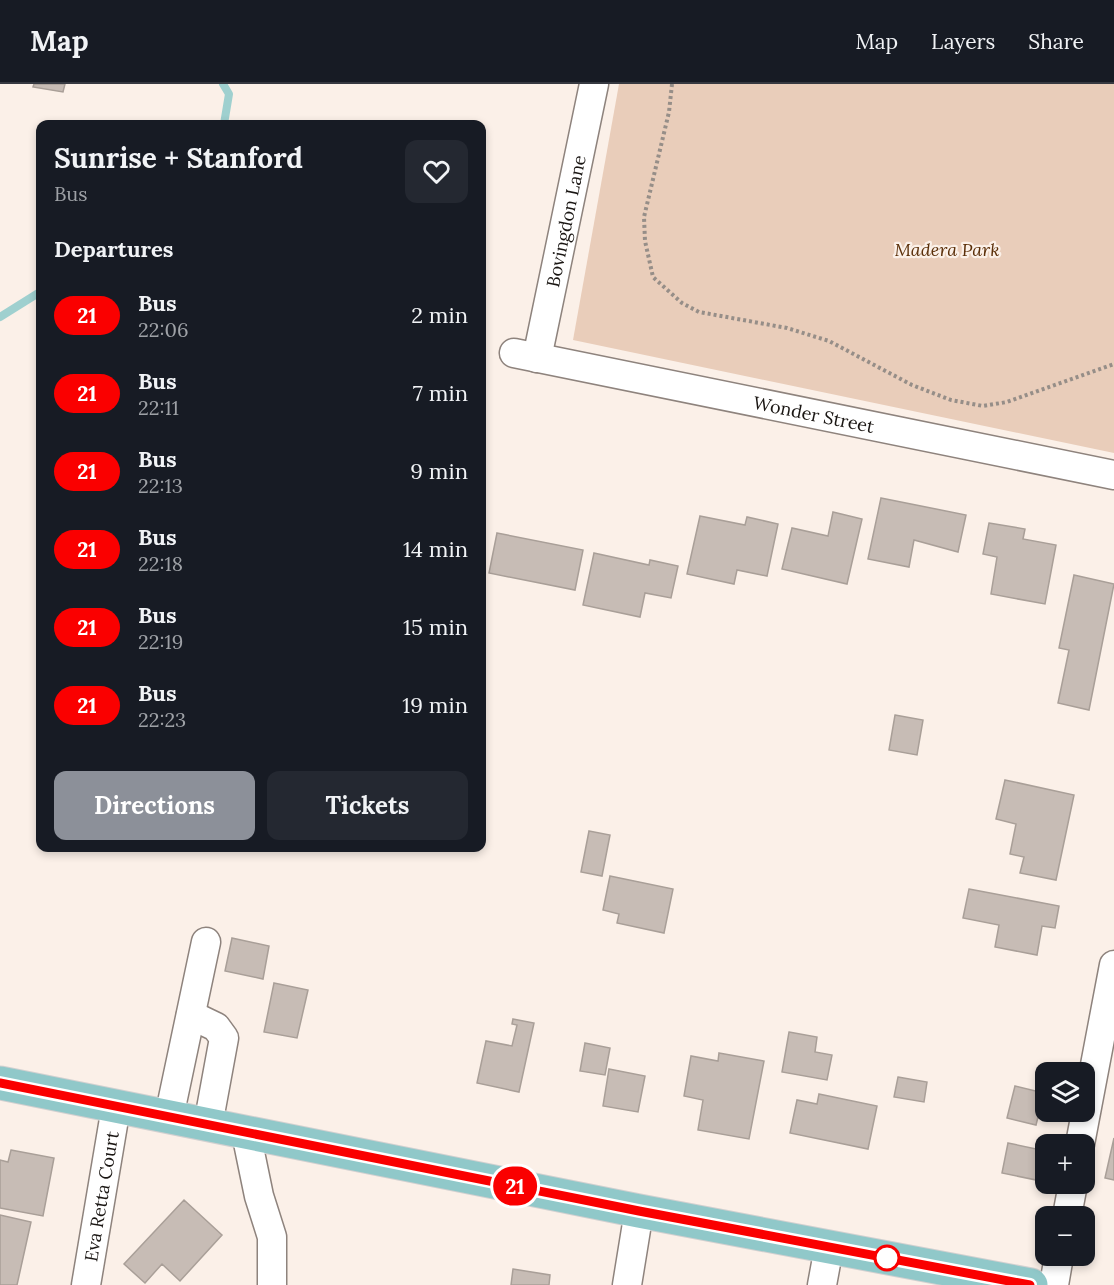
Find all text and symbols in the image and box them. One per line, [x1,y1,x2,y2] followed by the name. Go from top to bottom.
[30,23,89,59] text: Map
[855,28,898,55] text: Map
[931,28,995,55] text: Layers
[1028,28,1084,55] text: Share
[54,140,303,176] text: Sunrise + Stanford
[405,140,468,203] button: heart
[541,153,591,289] street label: Bovingdon Lane
[54,181,88,206] text: Bus
[54,235,173,263] text: Departures
[894,238,1000,261] park label: Madera Park
[138,289,177,317] text: Bus
[411,301,468,329] text: 2 min
[77,302,97,329] text: 21
[138,317,188,342] text: 22:06
[138,367,177,395] text: Bus
[413,379,468,407] text: 7 min
[77,380,97,407] text: 21
[751,390,876,437] street label: Wonder Street
[138,395,179,420] text: 22:11
[138,445,177,473] text: Bus
[410,457,468,485] text: 9 min
[77,458,97,485] text: 21
[138,473,183,498] text: 22:13
[138,523,177,551] text: Bus
[403,535,468,563] text: 14 min
[77,536,97,563] text: 21
[138,551,183,576] text: 22:18
[138,601,177,629] text: Bus
[403,613,468,641] text: 15 min
[77,614,97,641] text: 21
[138,629,183,654] text: 22:19
[138,679,177,707] text: Bus
[402,691,468,719] text: 19 min
[77,692,97,719] text: 21
[138,707,186,732] text: 22:23
[54,771,255,840] button: Directions
[267,771,468,840] button: Tickets
[1035,1062,1095,1266] map controls
[1035,1062,1095,1122] button: layers
[79,1129,123,1263] street label: Eva Retta Court
[1035,1134,1095,1194] button: +
[488,1166,542,1206] line badge: 21
[505,1173,525,1200] text: 21
[1035,1206,1095,1266] button: −
[874,1245,900,1271] unlabelled marker

